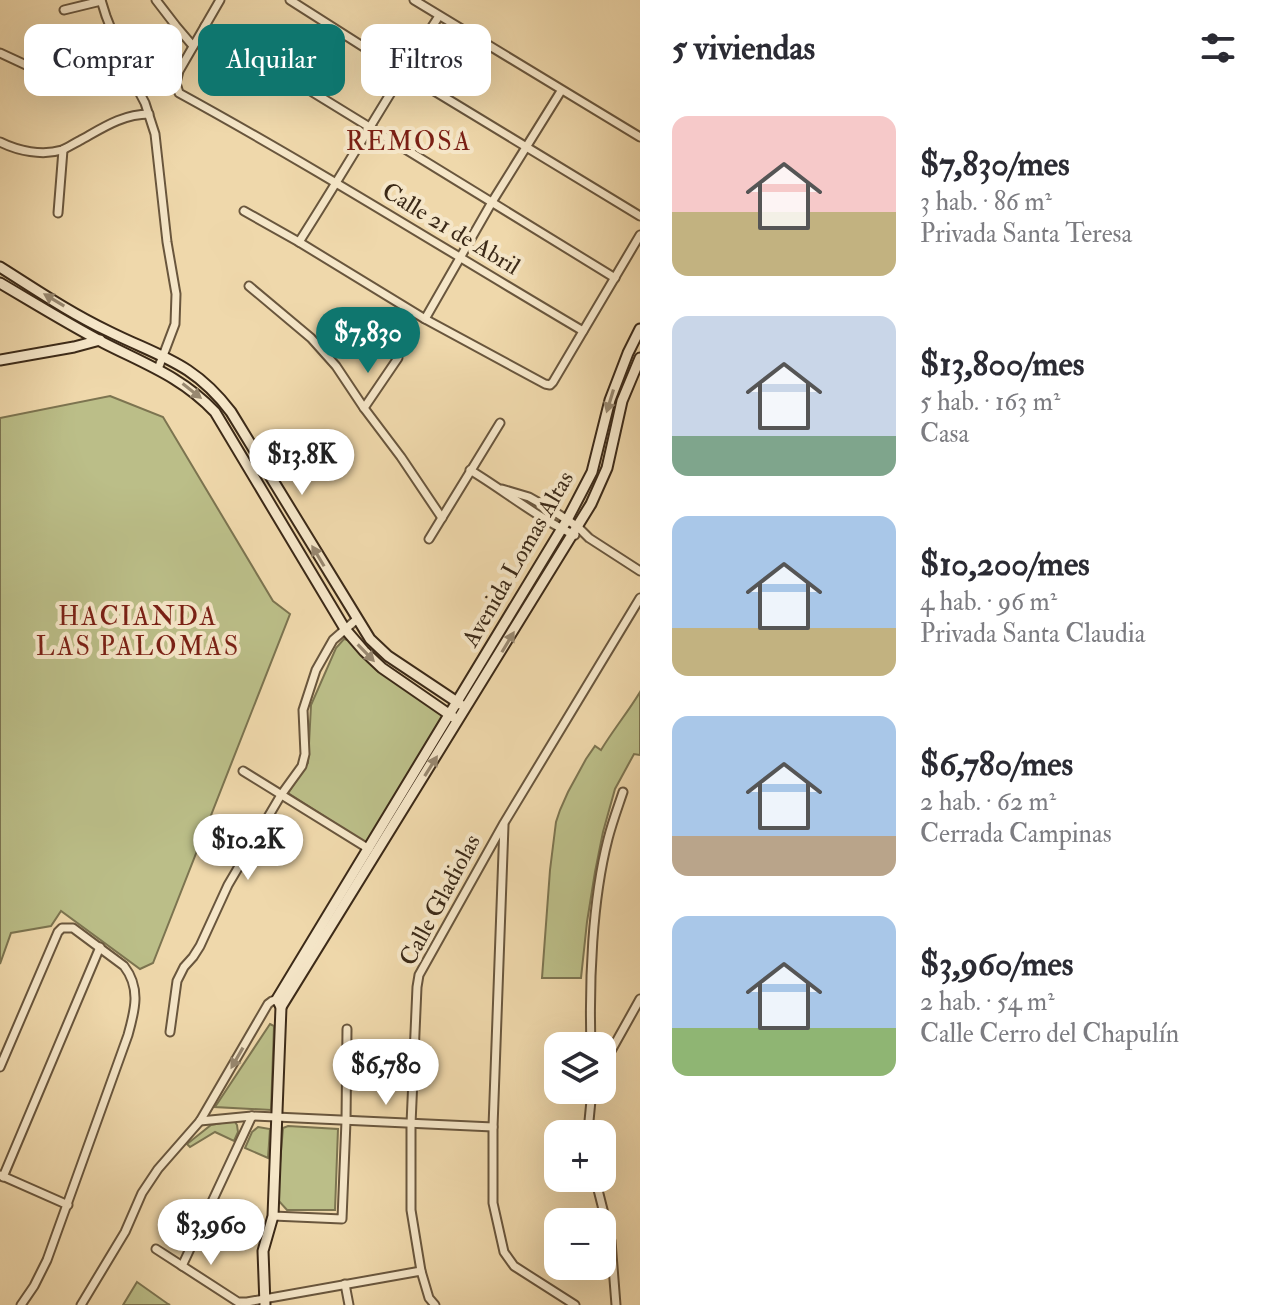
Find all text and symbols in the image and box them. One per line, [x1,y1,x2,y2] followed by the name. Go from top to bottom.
[24,24,182,96] chip: Comprar
[198,24,345,96] chip: Alquilar
[361,24,491,96] chip: Filtros
[1196,26,1240,70] icon: filters
[672,27,815,70] text: 5 viviendas
[346,126,472,158] district label: REMOSA
[920,143,1070,186] text: $7,830/mes
[736,148,832,244] icon: home
[376,176,526,282] street label: Calle 21 de Abril
[920,186,1052,218] text: 3 hab. · 86 m²
[920,218,1132,250] text: Privada Santa Teresa
[43,293,65,307] one-way arrow
[303,307,433,375] pin: $7,830
[334,317,402,349] text: $7,830
[920,343,1084,386] text: $13,800/mes
[736,348,832,444] icon: home
[182,382,202,399] one-way arrow
[920,386,1060,418] text: 5 hab. · 163 m²
[603,390,616,414] one-way arrow
[920,418,969,450] text: Casa
[237,429,367,497] pin: $13.8K
[267,439,337,471] text: $13.8K
[455,465,581,653] street label: Avenida Lomas Altas
[920,543,1090,586] text: $10,200/mes
[312,545,326,567] one-way arrow
[736,548,832,644] icon: home
[920,586,1057,618] text: 4 hab. · 96 m²
[36,601,240,663] district label: HACIANDA LAS PALOMAS
[920,618,1145,650] text: Privada Santa Claudia
[500,631,514,653] one-way arrow
[357,643,375,662] one-way arrow
[920,743,1073,786] text: $6,780/mes
[736,748,832,844] icon: home
[423,755,438,778] one-way arrow
[920,786,1056,818] text: 2 hab. · 62 m²
[183,814,313,882] pin: $10.2K
[920,818,1112,850] text: Cerrada Campinas
[211,824,285,856] text: $10.2K
[392,829,488,971] street label: Calle Gladiolas
[920,943,1073,986] text: $3,960/mes
[736,948,832,1044] icon: home
[920,986,1055,1018] text: 2 hab. · 54 m²
[920,1018,1179,1050] text: Calle Cerro del Chapulín
[544,1032,616,1280] map controls
[544,1032,616,1104] button: layers
[321,1039,451,1107] pin: $6,780
[230,1047,244,1069] one-way arrow
[351,1049,421,1081] text: $6,780
[544,1120,616,1192] button: +
[146,1199,276,1267] pin: $3,960
[544,1208,616,1280] button: −
[176,1209,246,1241] text: $3,960

